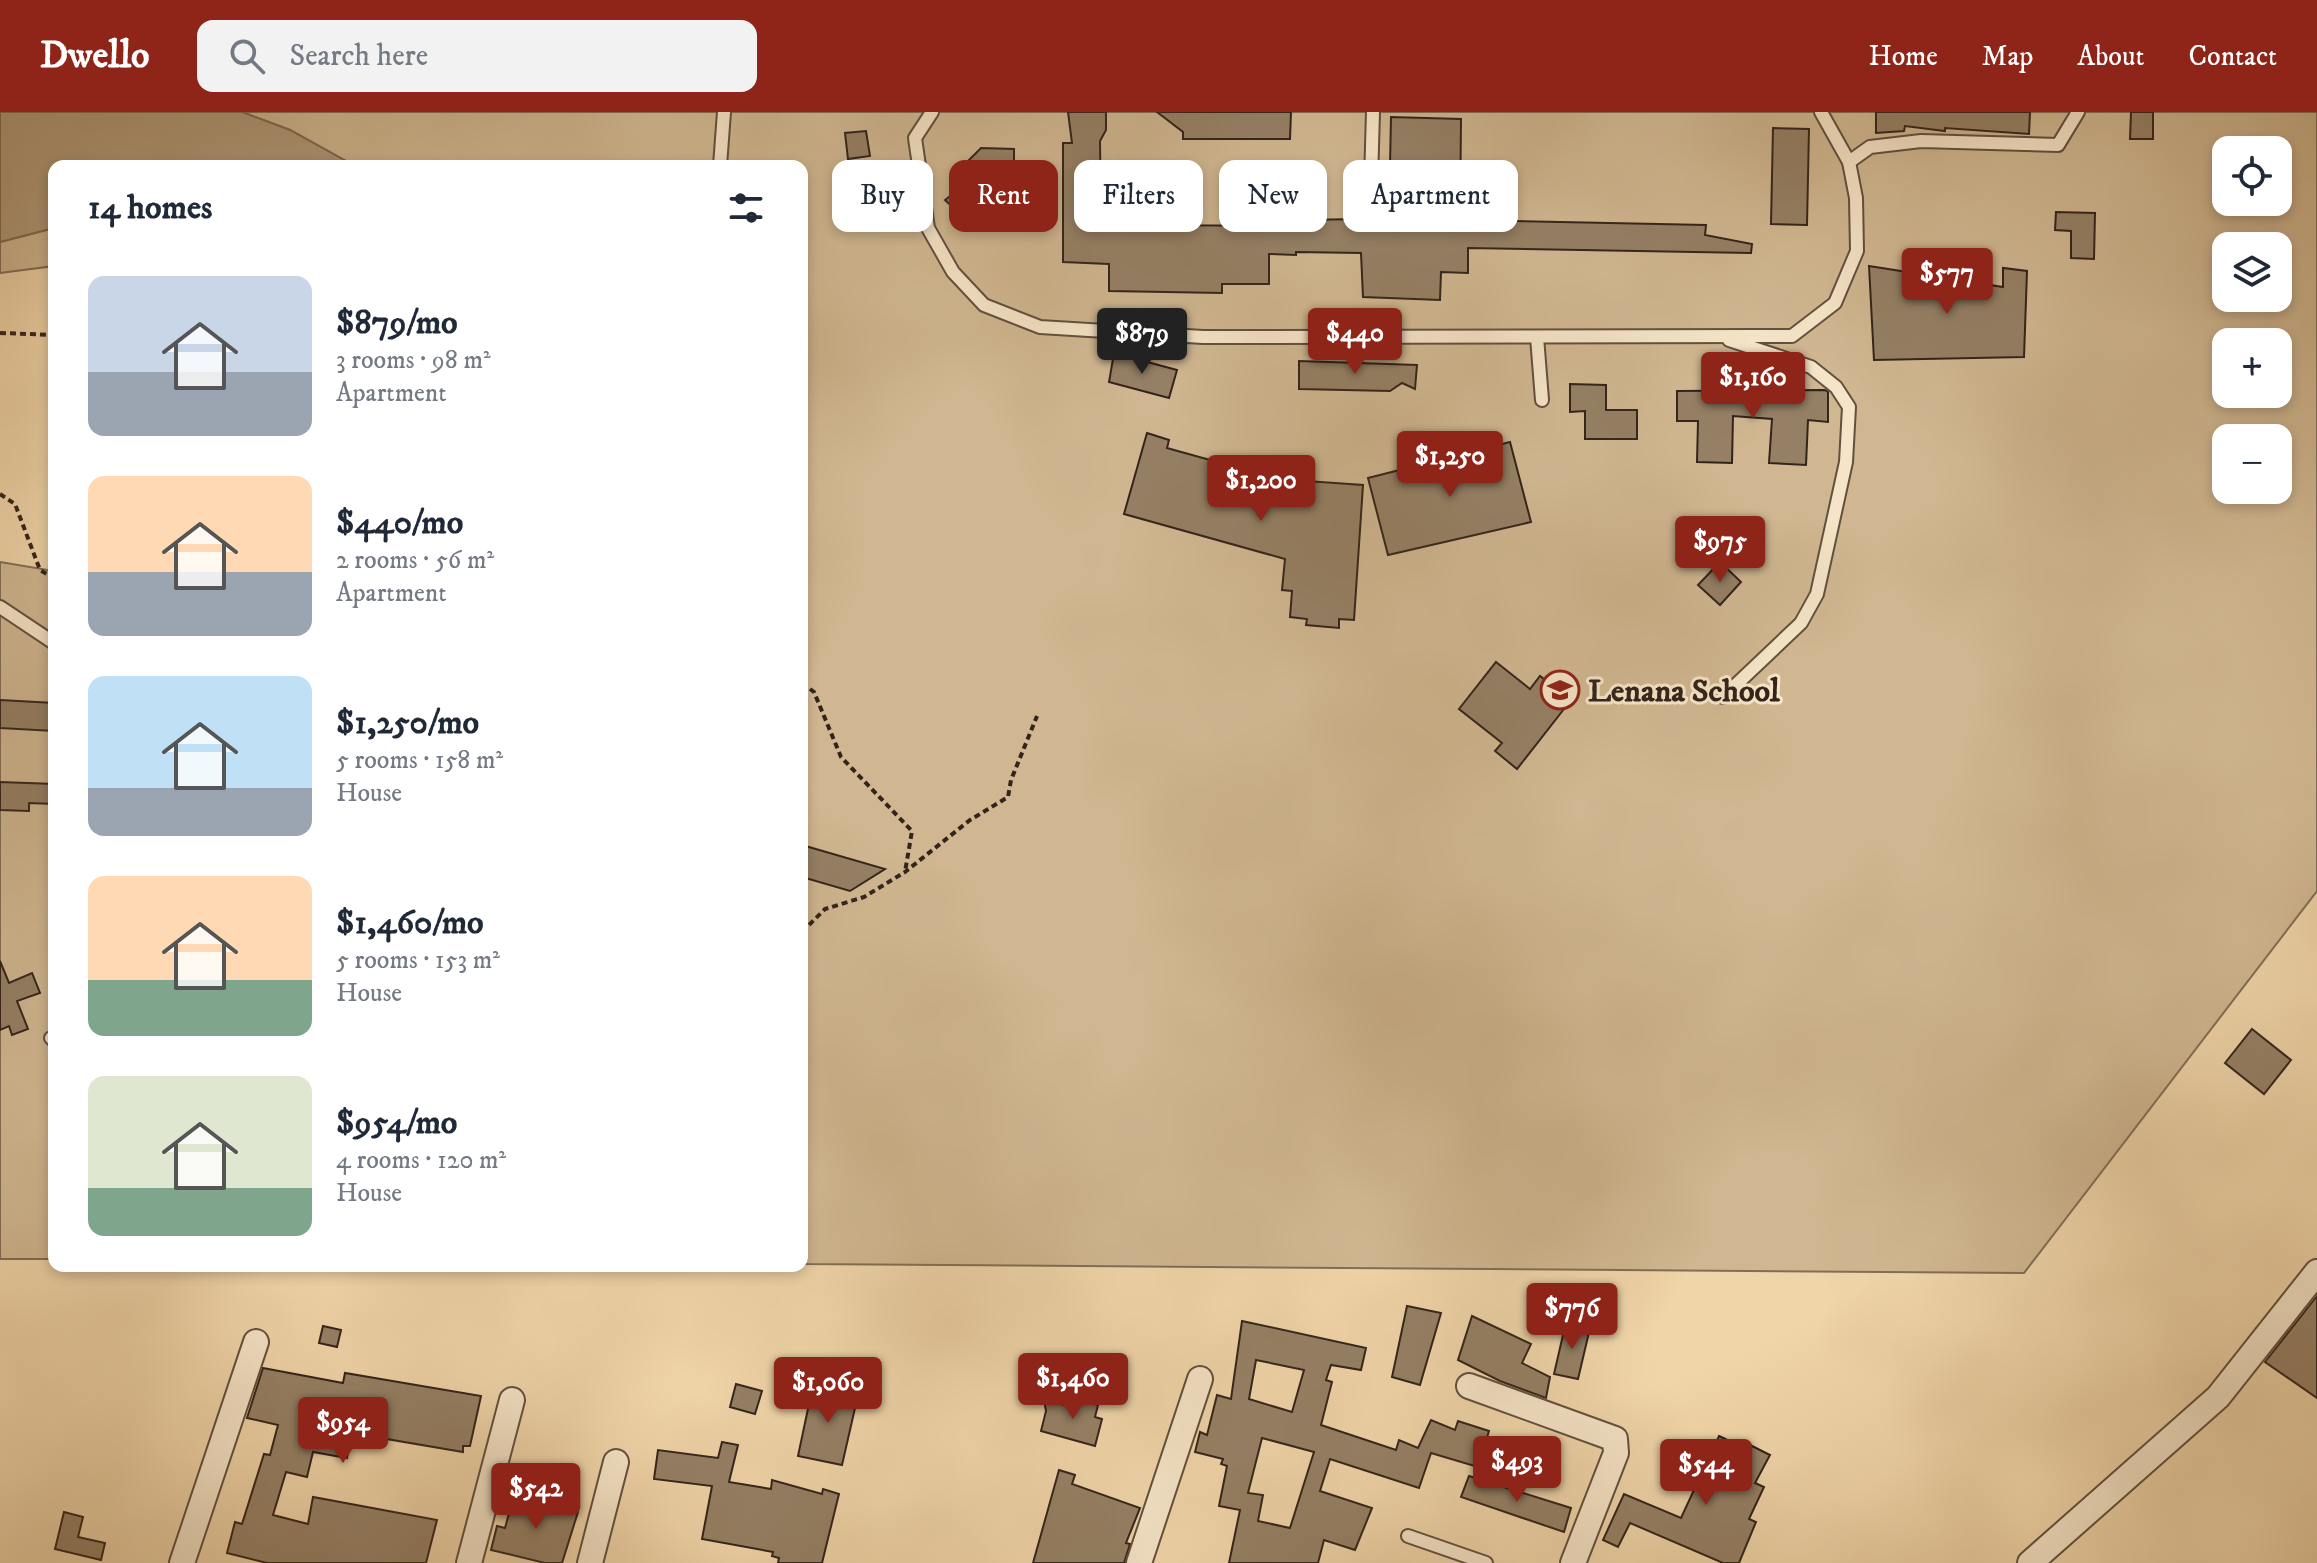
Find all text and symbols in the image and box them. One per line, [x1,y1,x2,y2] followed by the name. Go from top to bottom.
[197,20,757,92] search box
[40,32,149,80] text: Dwello
[225,34,269,78] icon: search
[289,38,428,75] text: Search here
[1869,39,1938,74] text: Home
[1982,39,2033,74] text: Map
[2077,39,2144,74] text: About
[2188,39,2277,74] text: Contact
[2212,136,2292,504] map controls
[2212,136,2292,216] button: locate
[832,160,933,232] chip: Buy
[949,160,1058,232] chip: Rent
[1074,160,1203,232] chip: Filters
[1219,160,1327,232] chip: New
[1343,160,1518,232] chip: Apartment
[724,186,768,230] icon: filters
[88,187,212,229] text: 14 homes
[2212,232,2292,312] button: layers
[1900,248,1994,316] pin: $577
[1920,257,1974,290] text: $577
[336,302,458,344] text: $879/mo
[152,308,248,404] icon: home
[1095,308,1189,376] pin: $879
[1308,308,1402,376] pin: $440
[1115,317,1169,350] text: $879
[1326,317,1384,350] text: $440
[2212,328,2292,408] button: +
[336,344,491,377] text: 3 rooms · 98 m²
[1688,352,1818,420] pin: $1,160
[1719,361,1787,394] text: $1,160
[336,377,447,410] text: Apartment
[2212,424,2292,504] button: −
[1385,431,1515,499] pin: $1,250
[1415,440,1485,473] text: $1,250
[1196,455,1326,523] pin: $1,200
[1225,464,1297,497] text: $1,200
[336,502,463,544] text: $440/mo
[152,508,248,604] icon: home
[1673,516,1767,584] pin: $975
[1693,525,1747,558] text: $975
[336,544,494,577] text: 2 rooms · 56 m²
[336,577,447,610] text: Apartment
[1539,669,1581,711] school or university icon: Lenana School
[1588,672,1780,712] place label: Lenana School
[336,702,479,744] text: $1,250/mo
[152,708,248,804] icon: home
[336,744,503,777] text: 5 rooms · 158 m²
[336,777,402,810] text: House
[336,902,484,944] text: $1,460/mo
[152,908,248,1004] icon: home
[336,944,500,977] text: 5 rooms · 153 m²
[336,977,402,1010] text: House
[336,1102,457,1144] text: $954/mo
[152,1108,248,1204] icon: home
[336,1144,506,1177] text: 4 rooms · 120 m²
[336,1177,402,1210] text: House
[1525,1283,1619,1351] pin: $776
[1544,1292,1600,1325] text: $776
[1008,1353,1138,1421] pin: $1,460
[763,1357,893,1425] pin: $1,060
[1036,1362,1110,1395] text: $1,460
[792,1366,864,1399] text: $1,060
[296,1397,390,1465] pin: $954
[316,1406,370,1439] text: $954
[1470,1436,1564,1504] pin: $493
[1659,1439,1753,1507] pin: $544
[1491,1445,1543,1478] text: $493
[1678,1448,1734,1481] text: $544
[489,1463,583,1531] pin: $542
[509,1472,563,1505] text: $542

